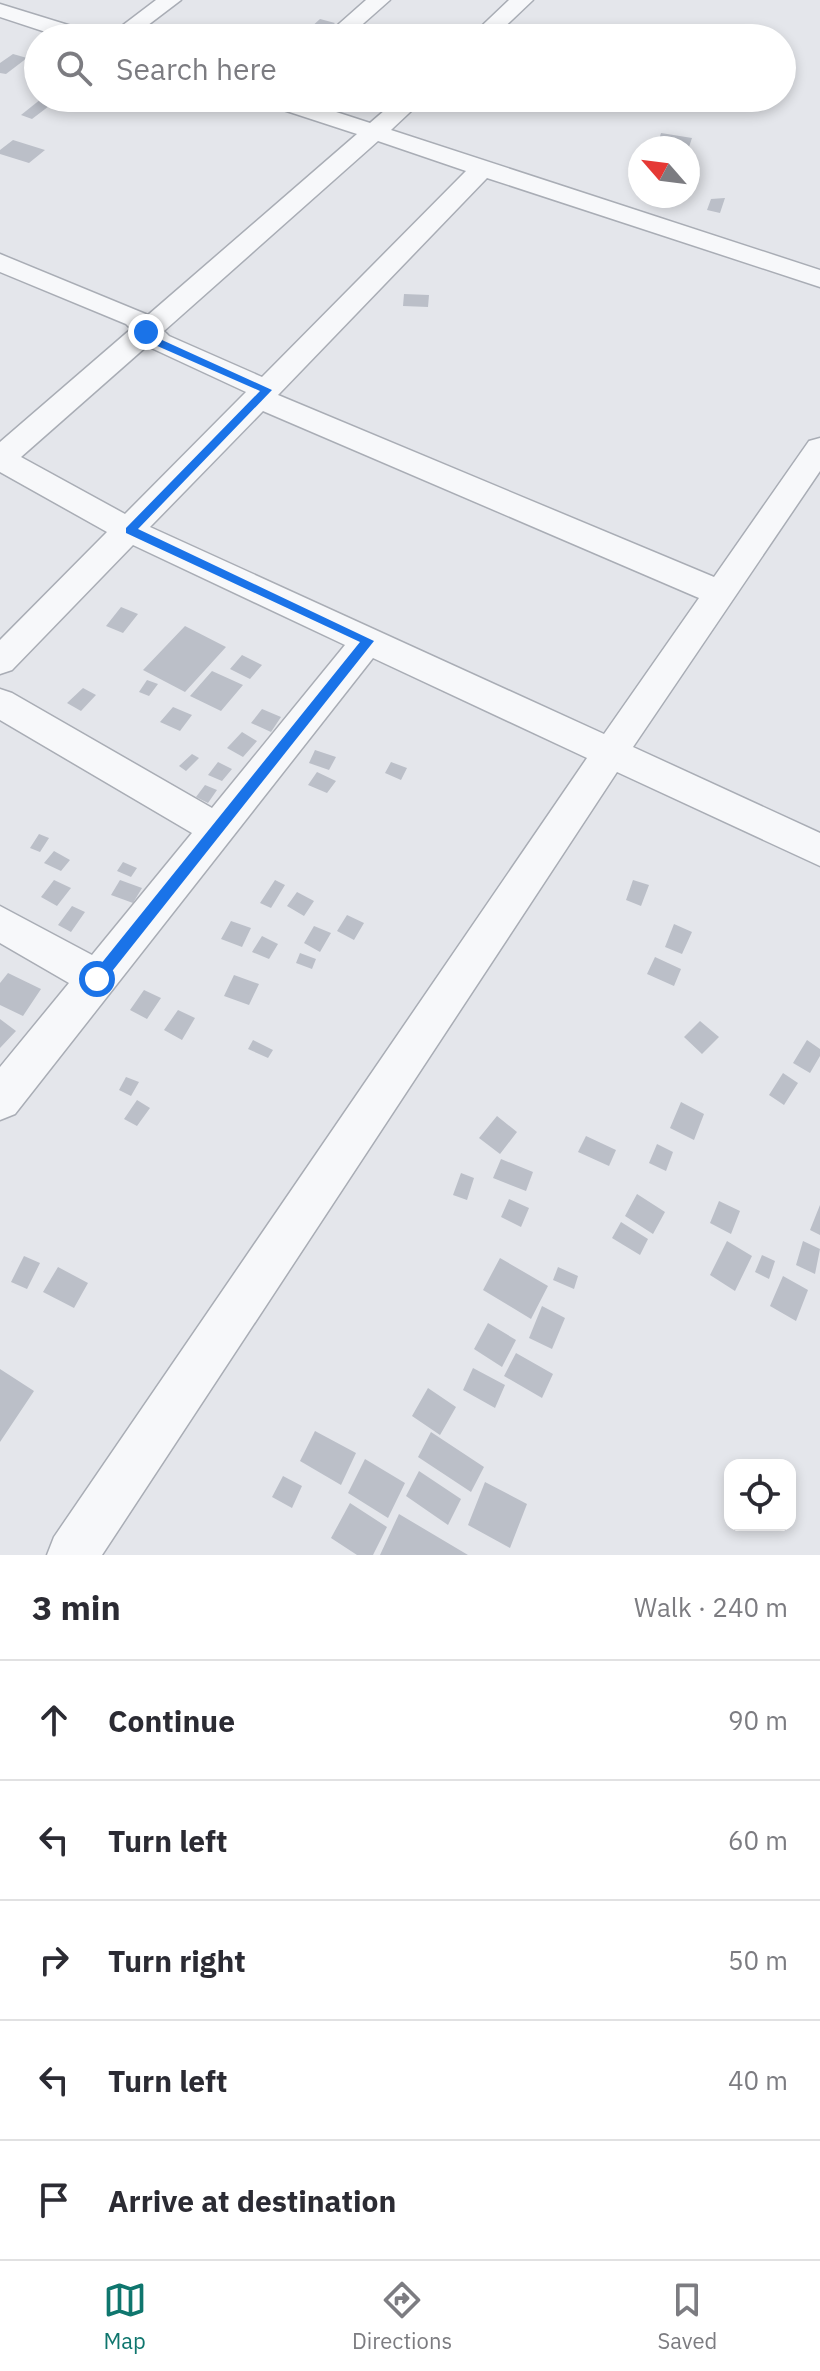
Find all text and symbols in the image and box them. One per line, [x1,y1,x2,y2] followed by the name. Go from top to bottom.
[24,24,796,112] search box
[52,46,96,90] icon: search
[116,49,277,88] text: Search here
[628,136,700,208] north arrow
[128,314,164,350] route end
[79,961,115,997] route start
[724,1459,796,1531] map controls
[724,1459,796,1531] button: locate
[32,1585,121,1629] text: 3 min
[634,1590,788,1624] text: Walk · 240 m
[32,1698,76,1742] icon: ahead
[108,1701,235,1740] text: Continue
[728,1703,788,1737] text: 90 m
[32,1818,76,1862] icon: left
[108,1821,227,1860] text: Turn left
[728,1823,788,1857] text: 60 m
[32,1938,76,1982] icon: right
[108,1941,246,1980] text: Turn right
[728,1943,788,1977] text: 50 m
[32,2058,76,2102] icon: left
[108,2061,227,2100] text: Turn left
[728,2063,788,2097] text: 40 m
[32,2178,76,2222] icon: arrive
[108,2181,396,2220] text: Arrive at destination
[103,2278,147,2355] tab: Map
[352,2278,452,2355] tab: Directions
[657,2278,717,2355] tab: Saved

